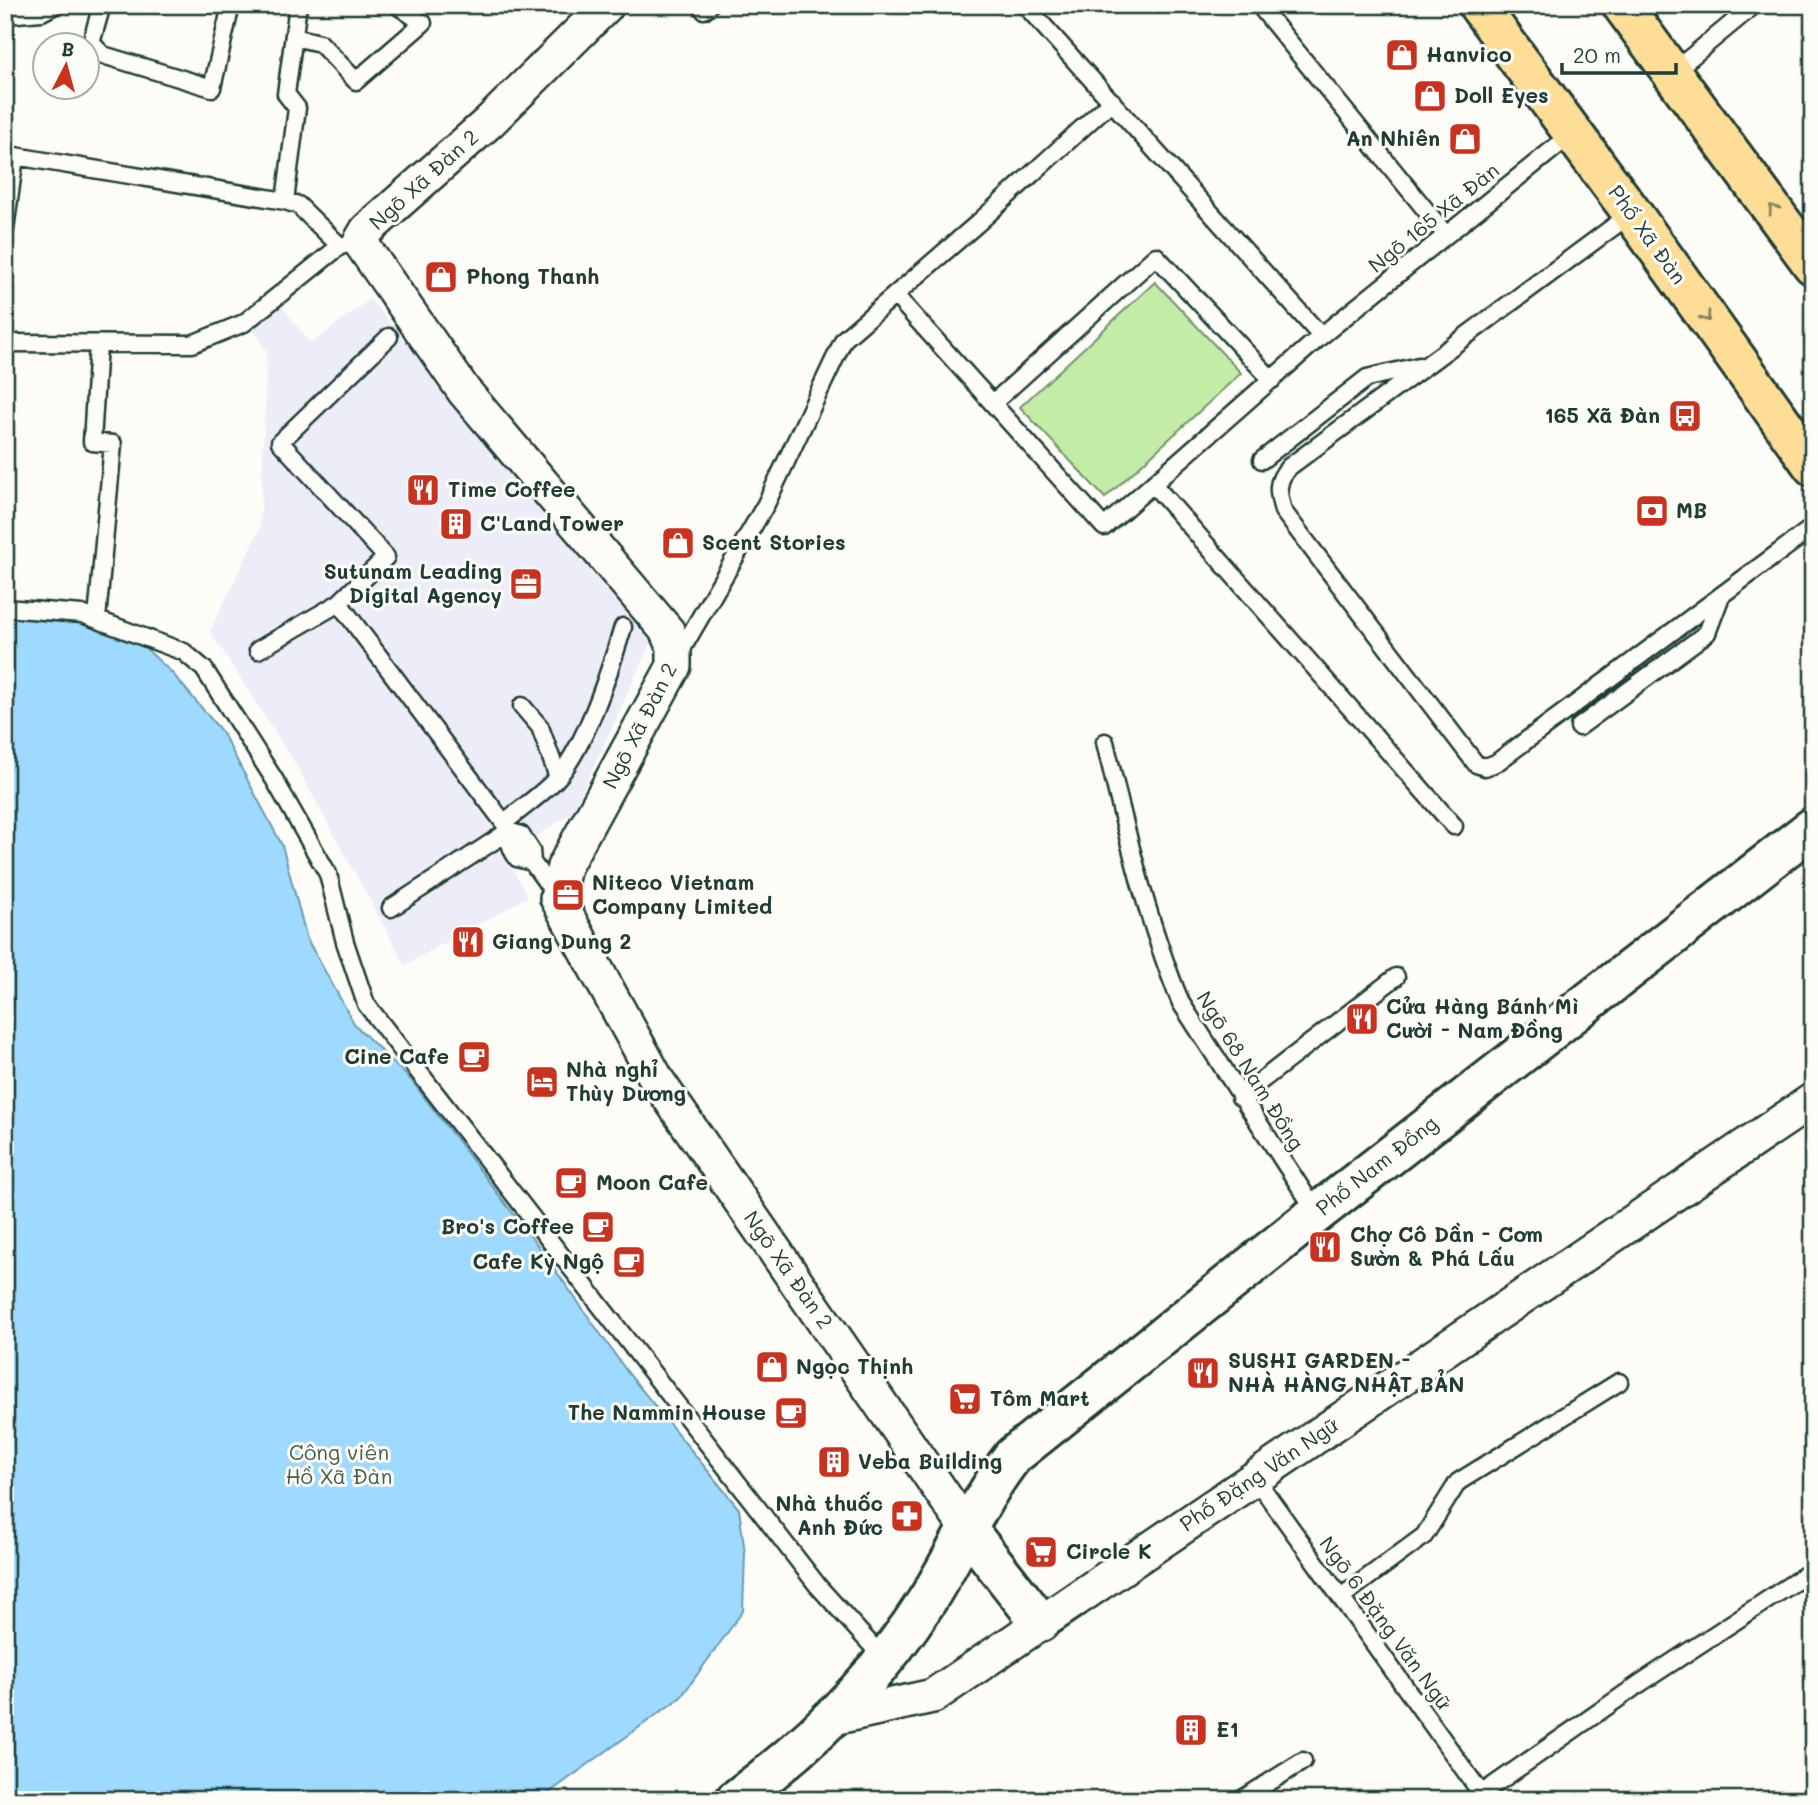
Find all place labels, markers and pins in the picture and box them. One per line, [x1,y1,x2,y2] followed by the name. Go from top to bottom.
[1383,36,1421,74] shop icon: Hanvico
[1426,40,1512,67] place label: Hanvico
[1411,77,1449,115] shop icon: Doll Eyes
[1454,81,1549,109] place label: Doll Eyes
[1446,120,1484,158] shop icon: An Nhiên
[1346,124,1440,151] place label: An Nhiên
[422,258,460,296] shop icon: Phong Thanh
[466,262,599,289] place label: Phong Thanh
[1666,397,1704,435] bus stop icon: 165 Xã Đàn
[1544,401,1660,428] place label: 165 Xã Đàn
[404,471,442,509] restaurant icon: Time Coffee
[448,475,576,502] place label: Time Coffee
[1633,492,1671,530] bank icon: MB
[1676,496,1707,523] place label: MB
[437,505,475,543] building icon: C'Land Tower
[480,509,624,536] place label: C'Land Tower
[659,524,697,562] shop icon: Scent Stories
[702,528,846,555] place label: Scent Stories
[324,557,502,609] place label: Sutunam Leading Digital Agency
[507,565,545,603] office icon: Sutunam Leading Digital Agency
[592,868,772,920] place label: Niteco Vietnam Company Limited
[549,876,587,914] office icon: Niteco Vietnam Company Limited
[449,923,487,961] restaurant icon: Giang Dung 2
[492,927,631,954] place label: Giang Dung 2
[1386,992,1579,1043] place label: Cửa Hàng Bánh Mì Cười - Nam Đồng
[1343,1000,1381,1038] restaurant icon: Cửa Hàng Bánh Mì Cười - Nam Đồng
[455,1038,493,1076] cafe icon: Cine Cafe
[344,1042,449,1069] place label: Cine Cafe
[566,1055,686,1107] place label: Nhà nghỉ Thùy Dương
[523,1063,561,1101] hotel icon: Nhà nghỉ Thùy Dương
[552,1164,590,1202] cafe icon: Moon Cafe
[596,1168,708,1195] place label: Moon Cafe
[579,1208,617,1246] cafe icon: Bro's Coffee
[441,1212,574,1239] place label: Bro's Coffee
[1350,1220,1543,1271] place label: Chợ Cô Dần - Cơm Sườn & Phá Lấu
[1306,1228,1344,1266] restaurant icon: Chợ Cô Dần - Cơm Sườn & Phá Lấu
[610,1243,648,1281] cafe icon: Cafe Kỳ Ngộ
[472,1247,604,1275] place label: Cafe Kỳ Ngộ
[1228,1346,1464,1397] place label: SUSHI GARDEN - NHÀ HÀNG NHẬT BẢN
[753,1348,791,1386] shop icon: Ngọc Thịnh
[796,1352,913,1379] place label: Ngọc Thịnh
[1184,1354,1222,1392] restaurant icon: SUSHI GARDEN - NHÀ HÀNG NHẬT BẢN
[946,1380,984,1418] supermarket icon: Tôm Mart
[990,1384,1090,1411] place label: Tôm Mart
[772,1394,810,1432] cafe icon: The Nammin House
[568,1398,766,1425] place label: The Nammin House
[815,1443,853,1481] building icon: Veba Building
[858,1447,1002,1474] place label: Veba Building
[776,1489,883,1540] place label: Nhà thuốc Anh Đức
[888,1497,926,1535] pharmacy icon: Nhà thuốc Anh Đức
[1022,1533,1060,1571] supermarket icon: Circle K
[1066,1537,1152,1564] place label: Circle K
[1172,1711,1210,1749] building icon: E1
[1216,1715,1239,1742] place label: E1

